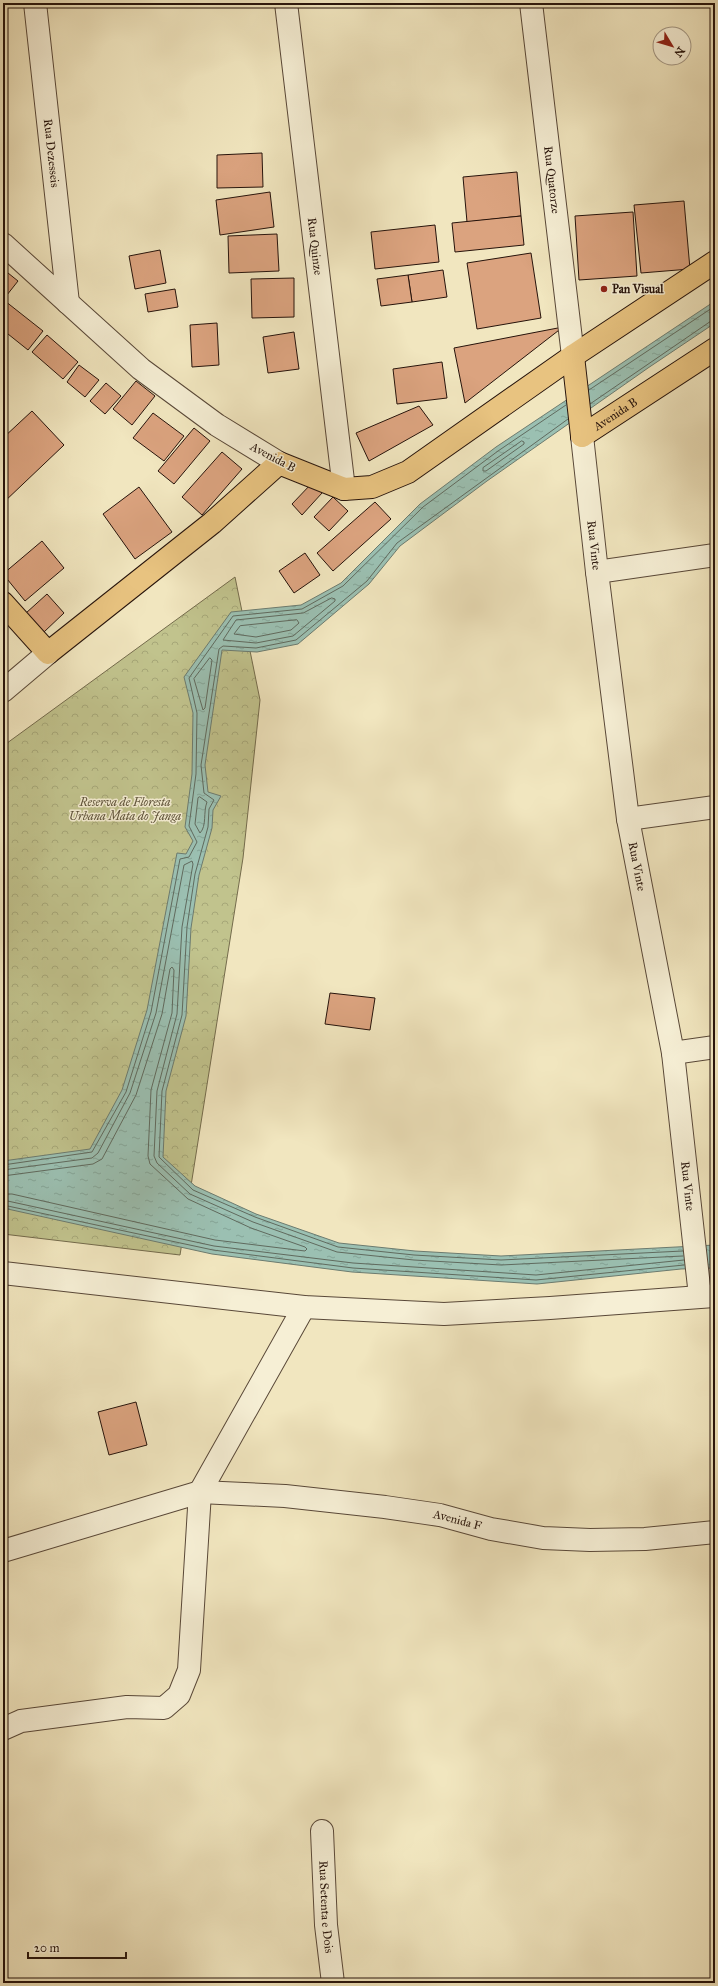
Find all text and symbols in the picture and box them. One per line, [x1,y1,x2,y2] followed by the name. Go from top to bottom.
[652,26,692,66] north arrow
[671,44,687,60] text: N
[41,118,62,188] street label: Rua Dezesseis
[541,145,563,214] street label: Rua Quatorze
[305,217,325,276] street label: Rua Quinze
[612,282,664,296] place label: Pan Visual
[599,284,609,294] marker: Pan Visual
[590,395,640,434] street label: Avenida B
[247,439,298,475] street label: Avenida B
[584,520,604,571] street label: Rua Vinte
[69,795,182,823] park label: Reserva de Floresta Urbana Mata do Janga
[626,841,649,892] street label: Rua Vinte
[678,1161,697,1212] street label: Rua Vinte
[431,1507,483,1533] street label: Avenida F
[316,1860,336,1954] street label: Rua Setenta e Dois
[28,1934,126,1960] scale bar
[34,1941,60,1955] text: 20 m

